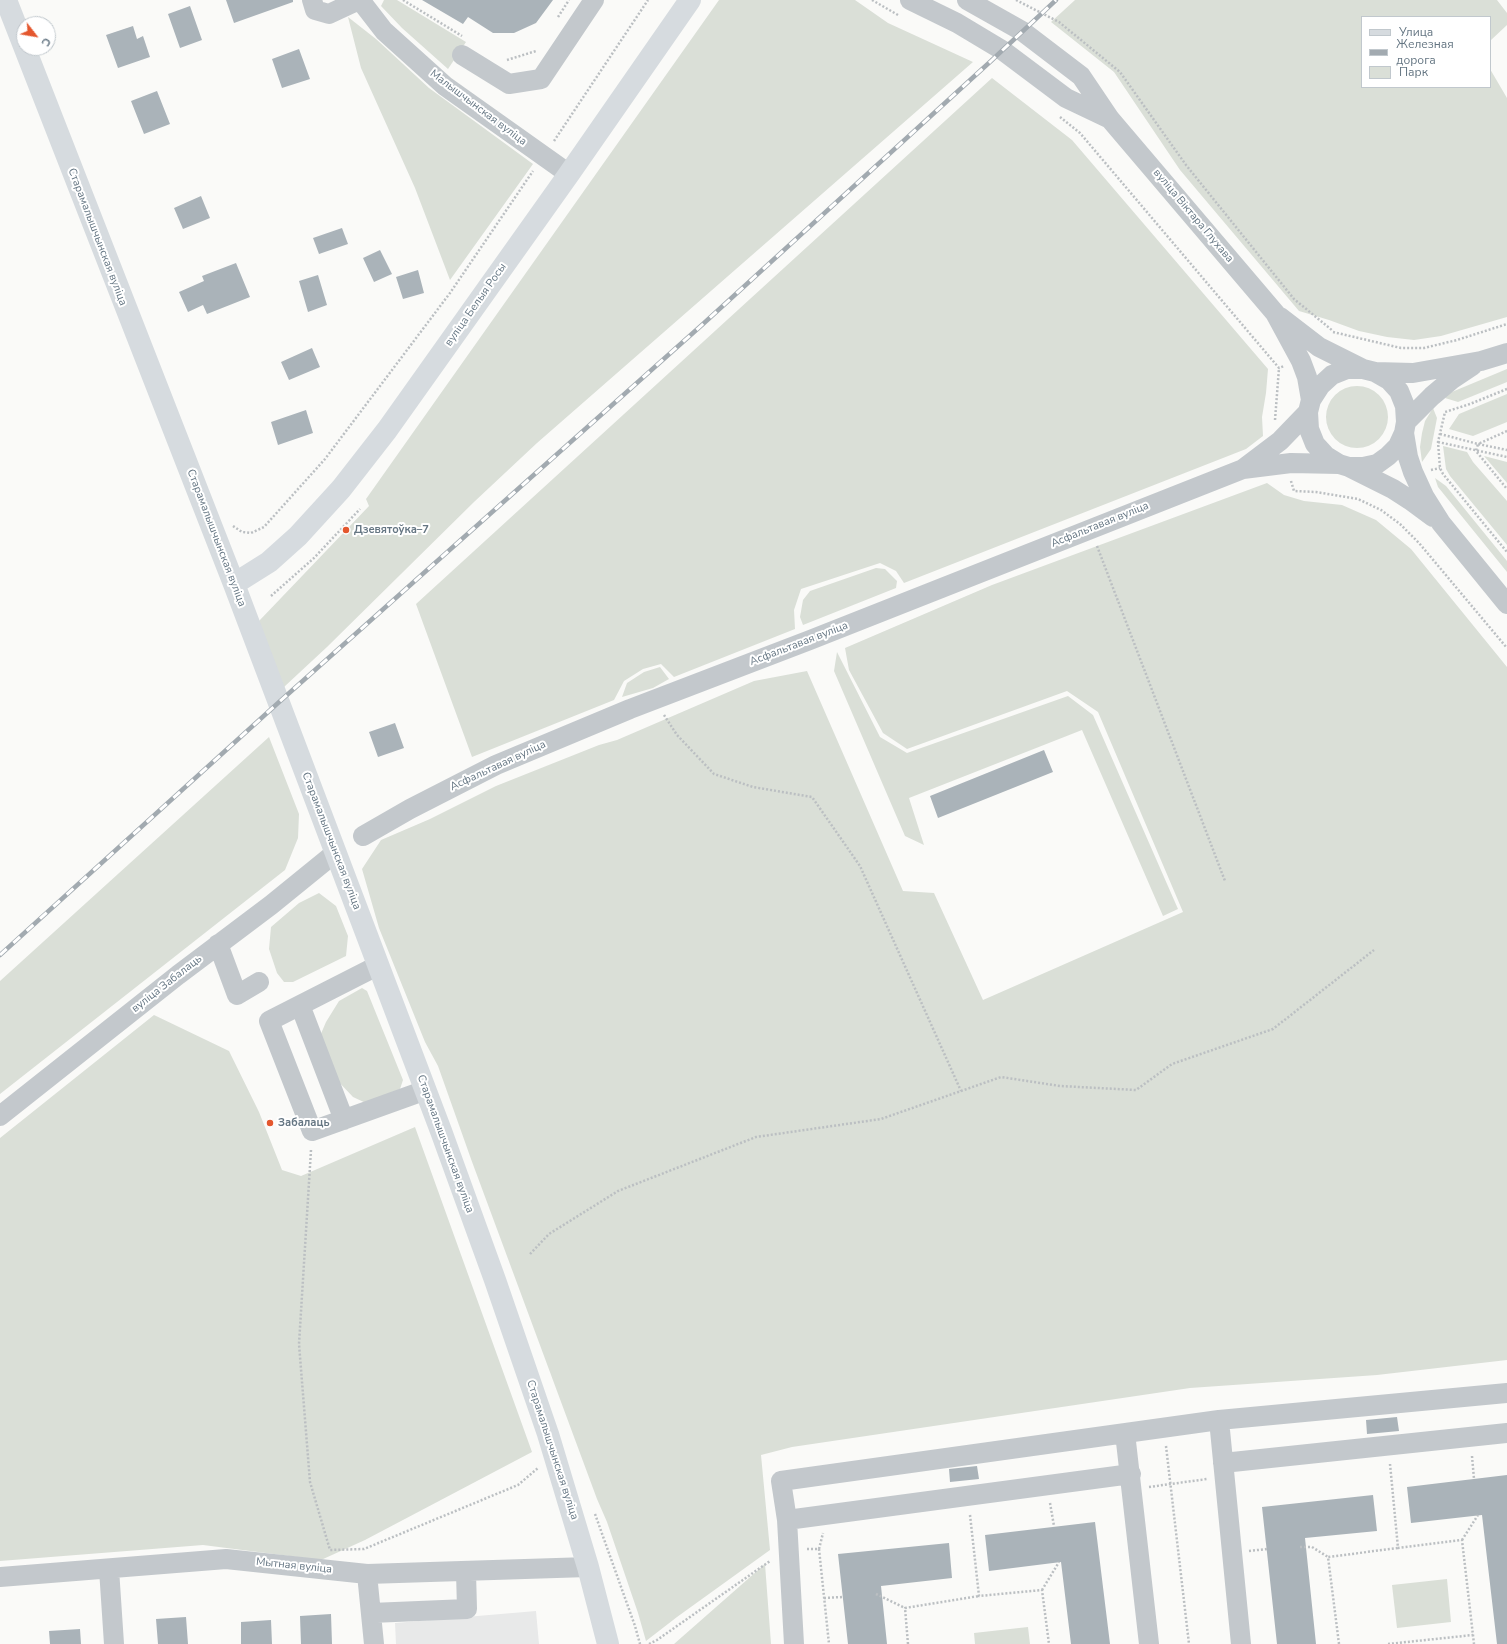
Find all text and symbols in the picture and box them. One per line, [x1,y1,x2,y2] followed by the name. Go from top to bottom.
[16,16,56,56] north arrow
[1361,16,1491,88] legend
[1399,24,1433,40] text: Улица
[38,35,54,49] text: С
[1396,36,1454,68] text: Железная дорога
[1399,64,1428,80] text: Парк
[427,67,529,149] street label: Малышчынская вуліца
[65,166,129,308] street label: Старамалышчынская вуліца
[1150,167,1236,265] street label: вуліца Віктара Глухава
[442,261,510,349] street label: вуліца Белыя Росы
[184,467,248,609] street label: Старамалышчынская вуліца
[1049,499,1151,551] street label: Асфальтавая вуліца
[354,523,429,537] place label: Дзевятоўка–7
[341,525,351,535] marker: Дзевятоўка–7
[748,619,850,669] street label: Асфальтавая вуліца
[448,738,548,794] street label: Асфальтавая вуліца
[299,770,363,912] street label: Старамалышчынская вуліца
[129,952,205,1016] street label: вуліца Забалаць
[414,1073,476,1215] street label: Старамалышчынская вуліца
[278,1116,329,1130] place label: Забалаць
[265,1118,275,1128] marker: Забалаць
[523,1378,581,1522] street label: Старамалышчынская вуліца
[255,1555,333,1577] street label: Мытная вуліца

